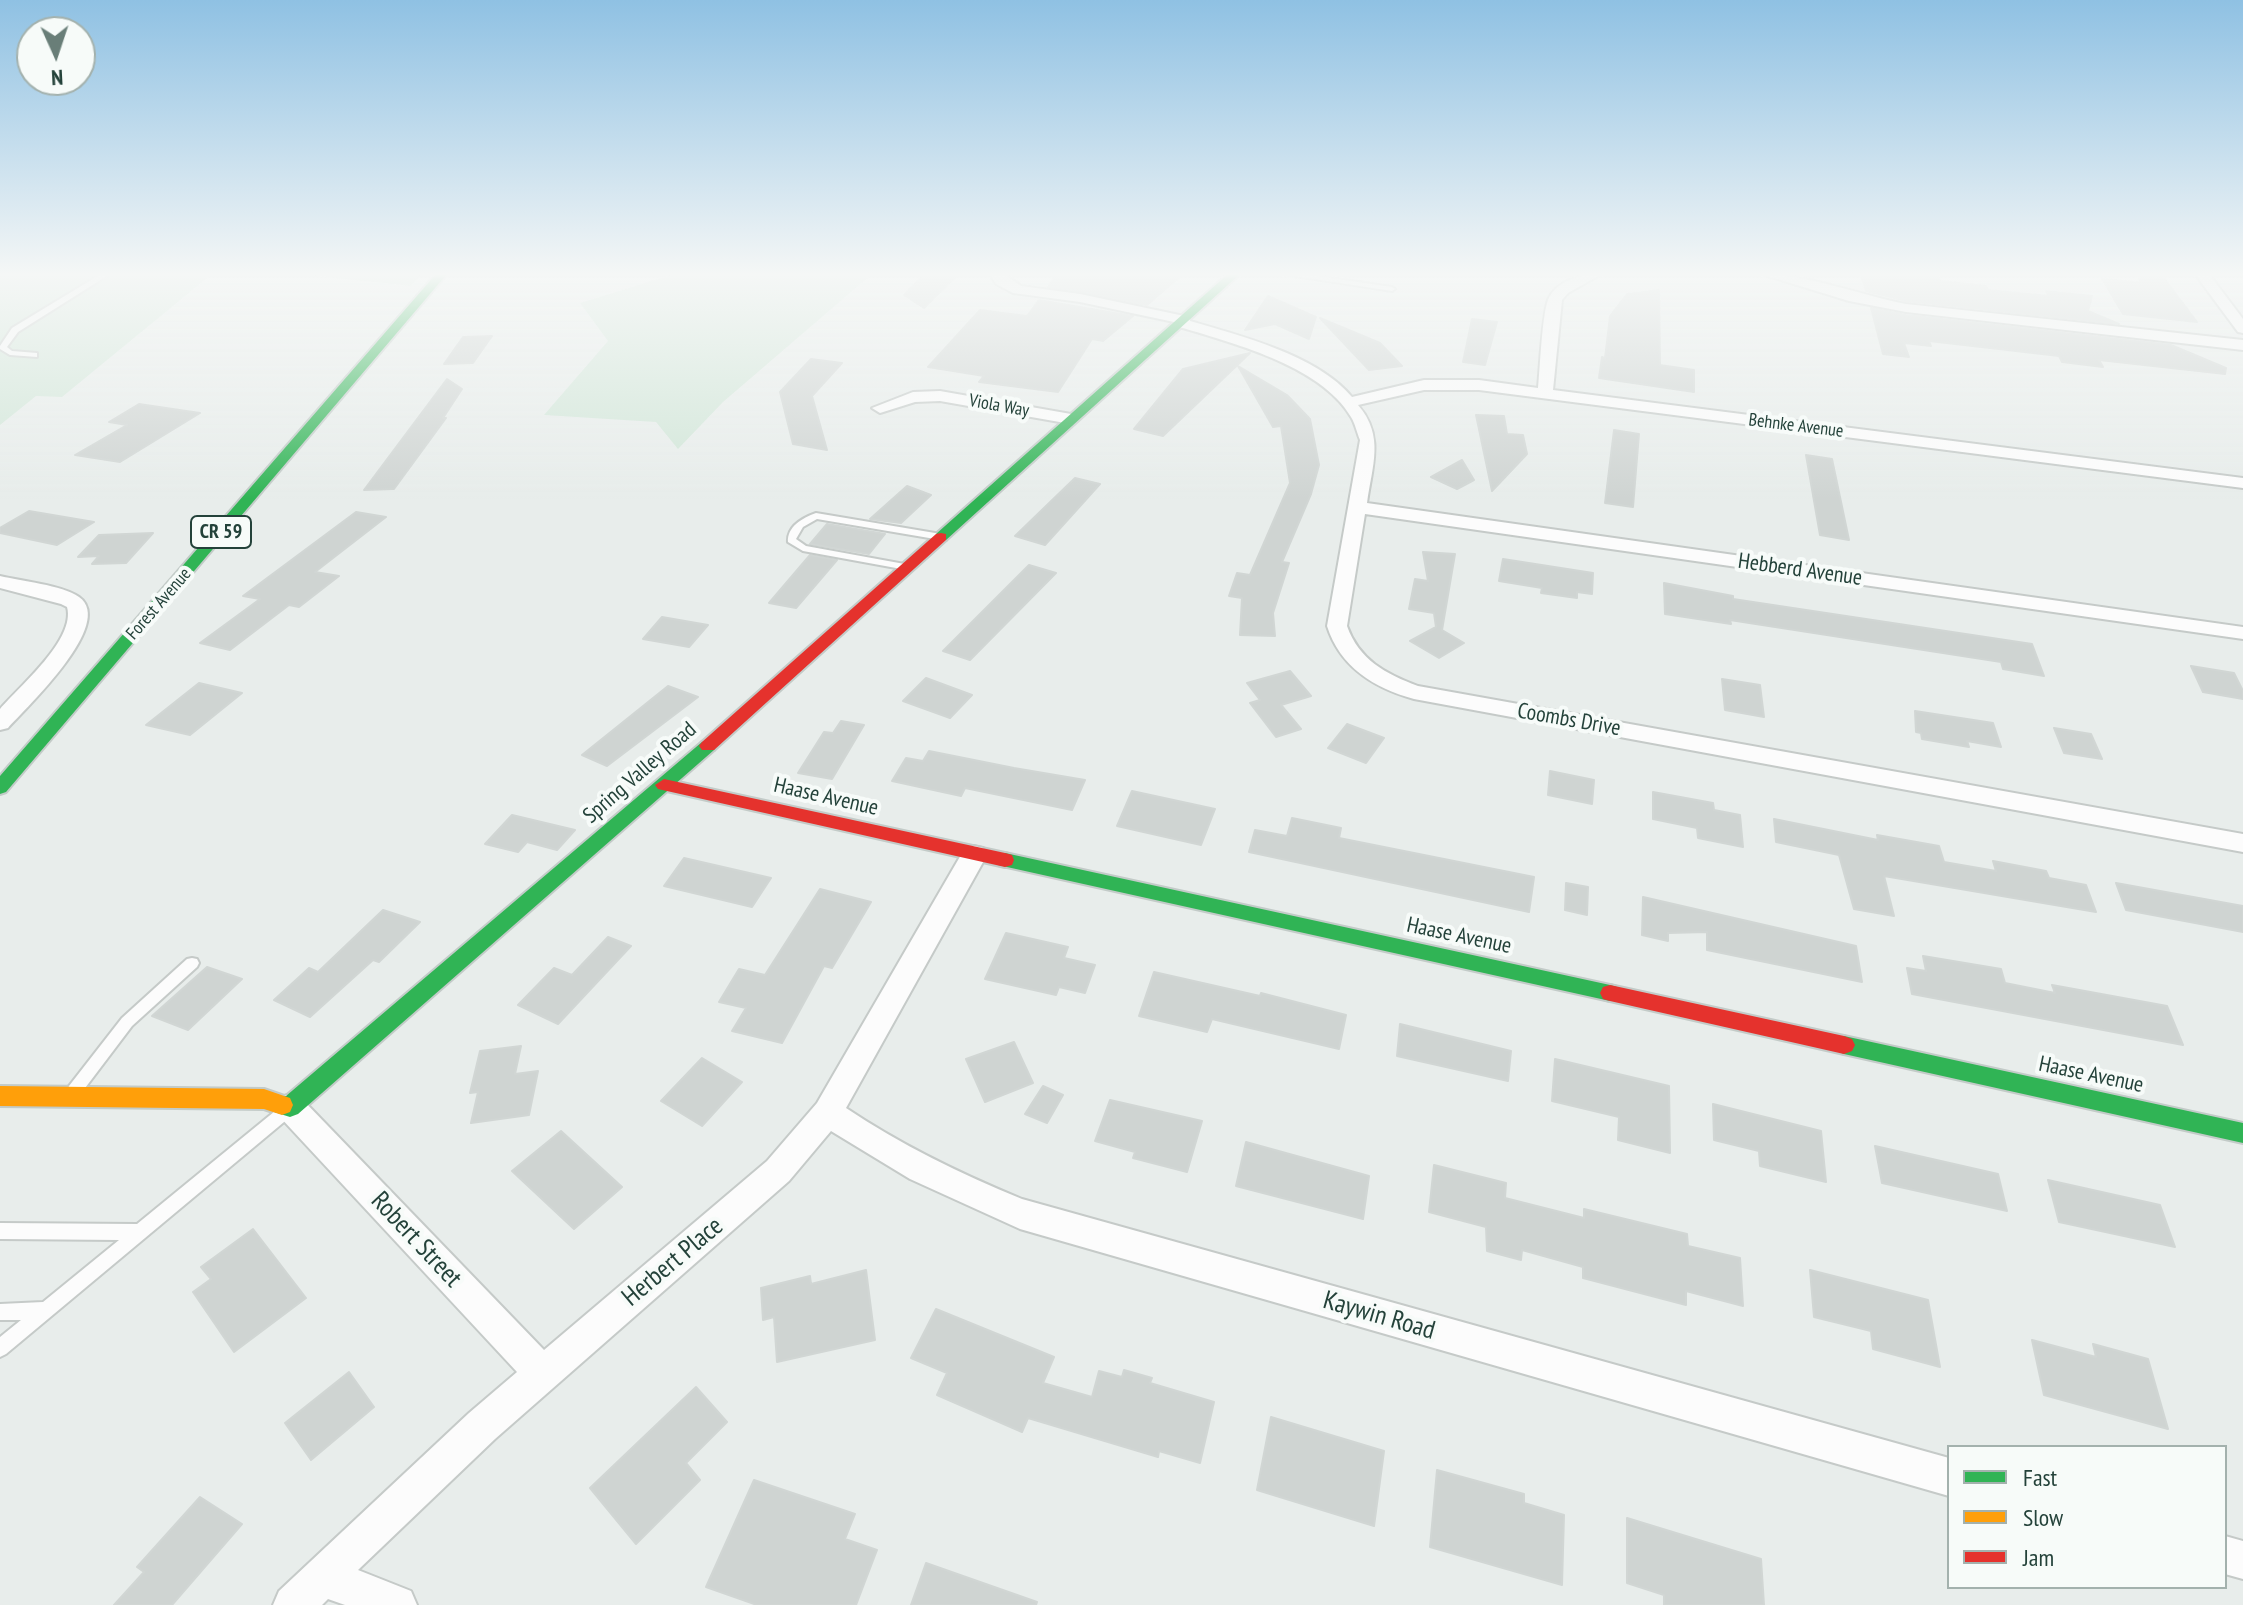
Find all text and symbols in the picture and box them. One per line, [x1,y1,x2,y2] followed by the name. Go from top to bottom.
[16,16,96,96] north arrow
[50,64,64,92] text: N
[967,390,1031,422] street label: Viola Way
[1747,409,1845,443] street label: Behnke Avenue
[191,516,251,548] road number: CR 59
[1736,548,1864,592] street label: Hebberd Avenue
[122,564,196,644] street label: Forest Avenue
[1515,698,1623,742] street label: Coombs Drive
[578,717,702,829] street label: Spring Valley Road
[771,772,881,822] street label: Haase Avenue
[1404,912,1514,960] street label: Haase Avenue
[2036,1051,2146,1099] street label: Haase Avenue
[364,1186,468,1294] street label: Robert Street
[616,1211,730,1313] street label: Herbert Place
[1319,1285,1439,1347] street label: Kaywin Road
[1947,1445,2227,1589] legend
[2023,1462,2057,1493] text: Fast
[2023,1502,2063,1533] text: Slow
[2023,1542,2054,1573] text: Jam

